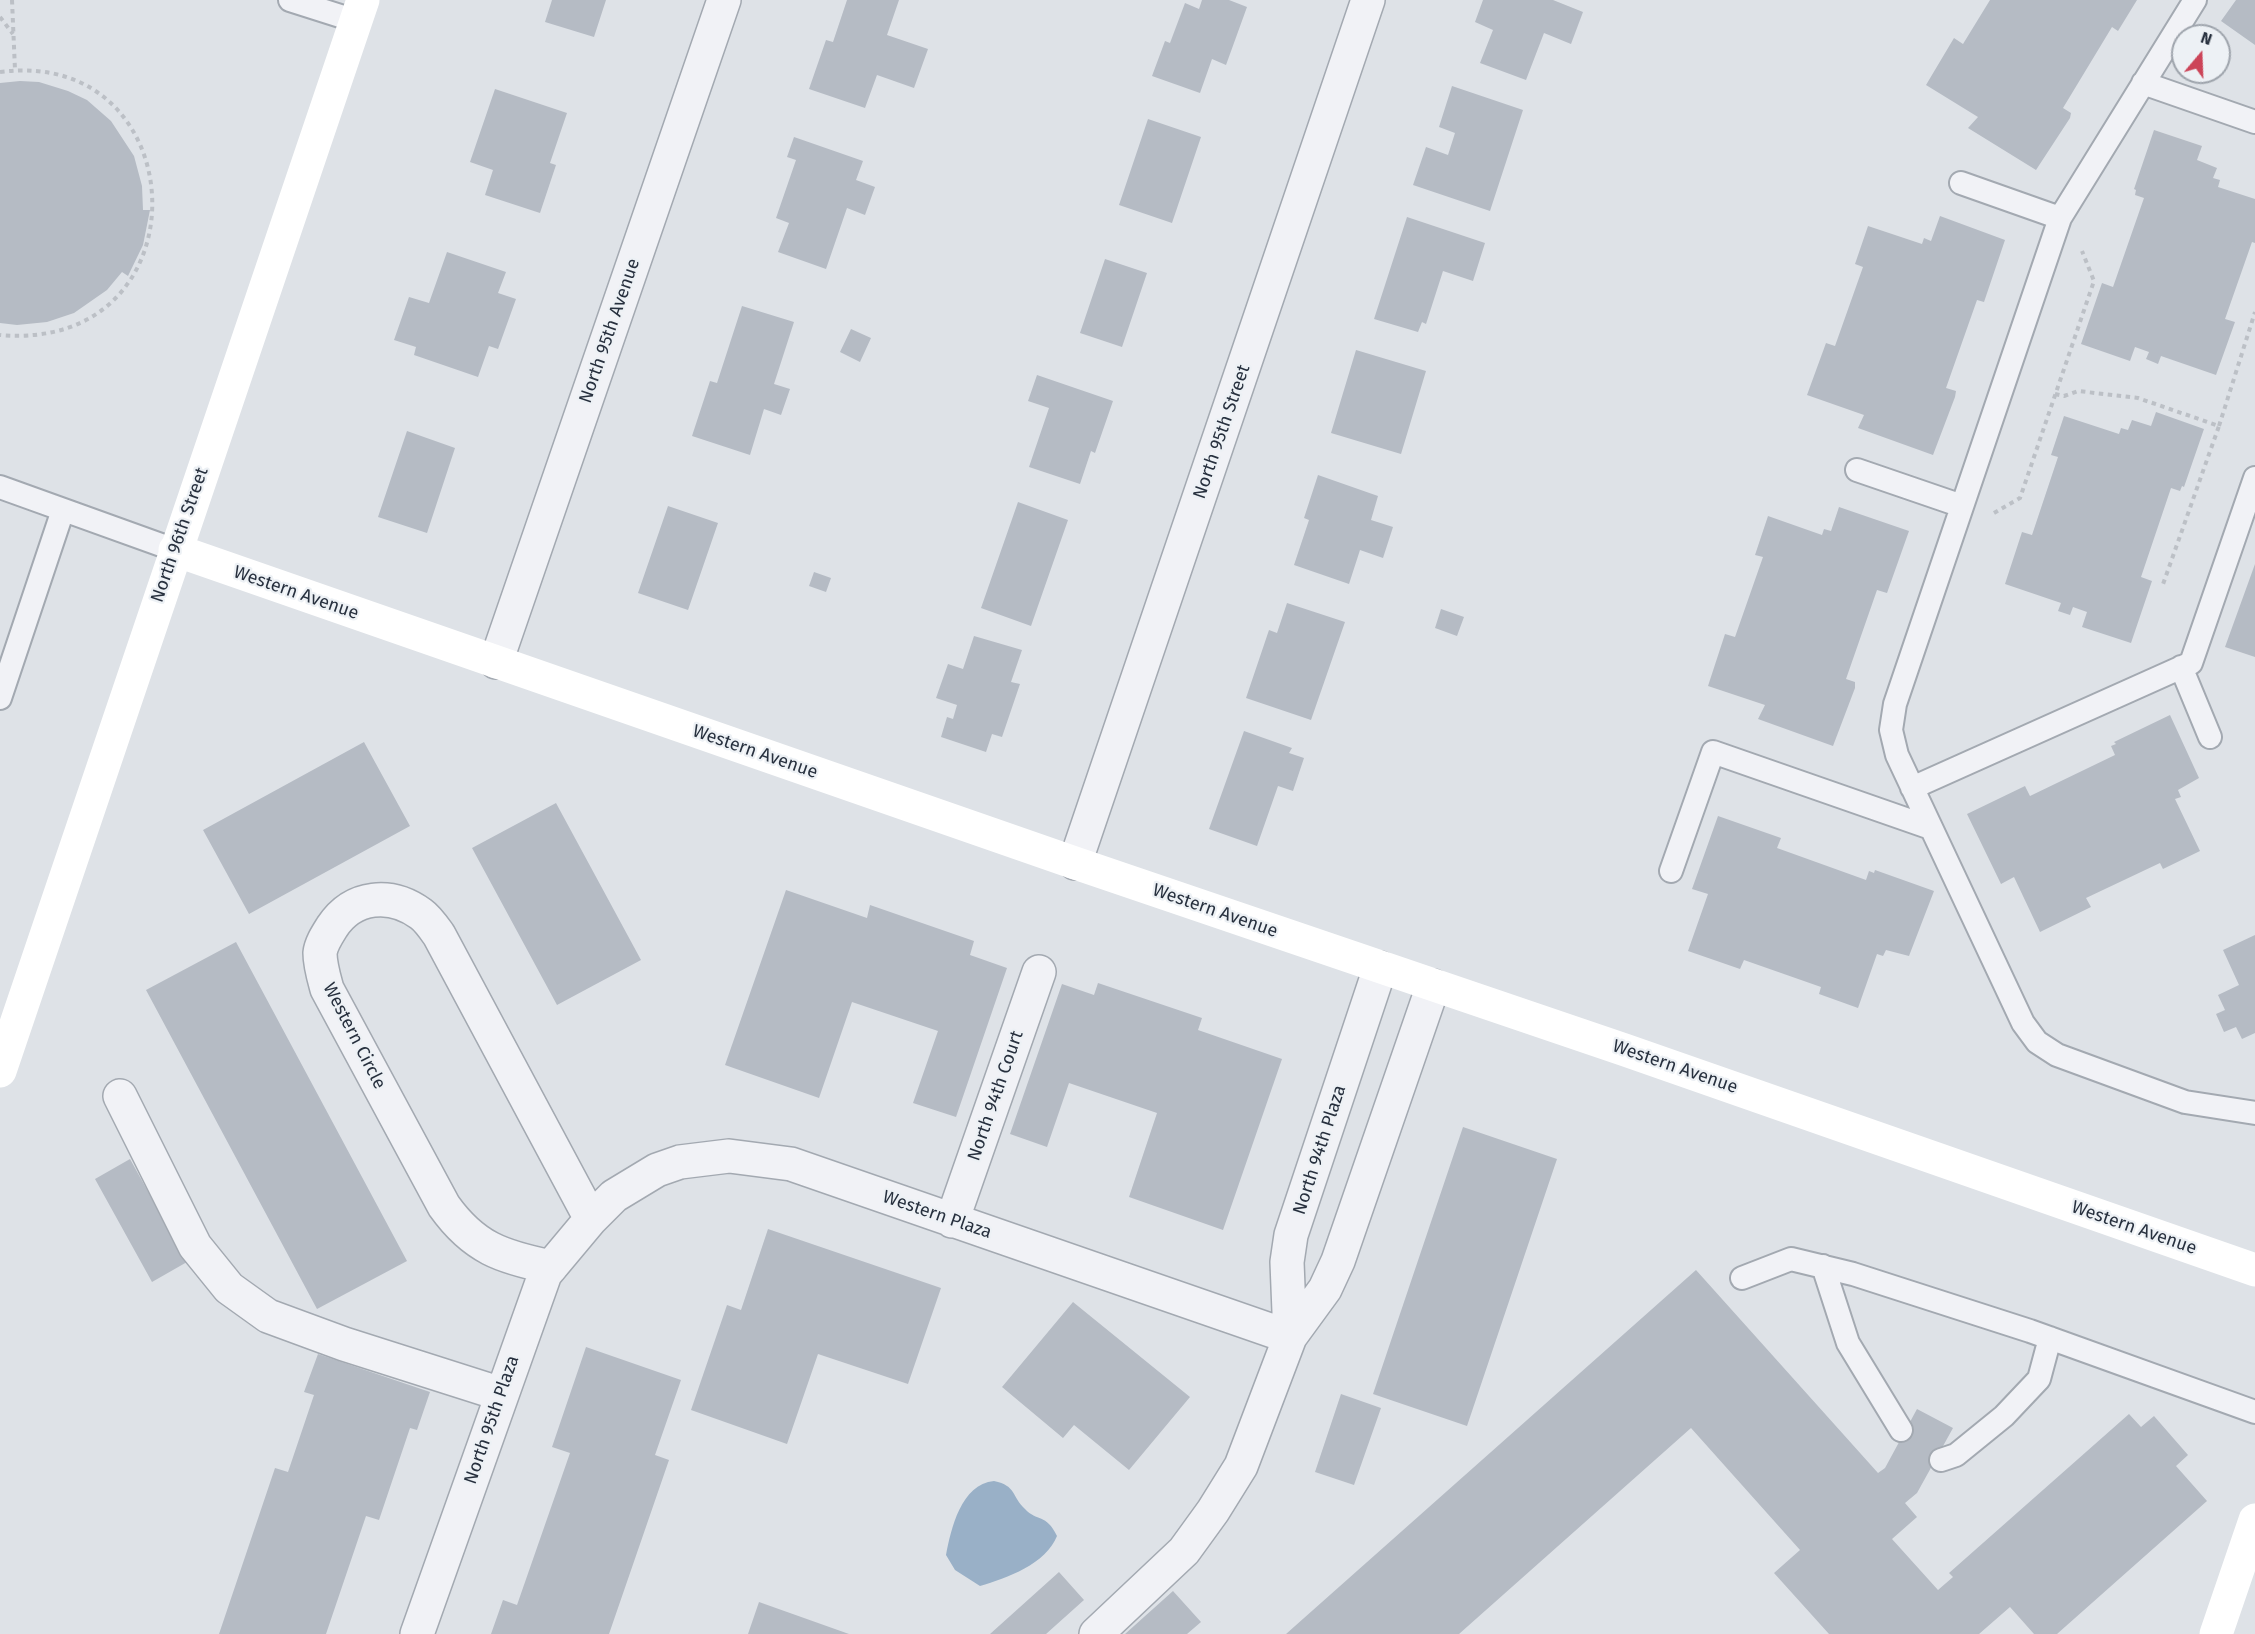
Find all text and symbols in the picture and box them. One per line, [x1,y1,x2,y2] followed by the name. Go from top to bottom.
[2171,24,2231,84] north arrow
[2198,28,2214,49] text: N
[575,256,645,406] street label: North 95th Avenue
[1189,362,1255,502] street label: North 95th Street
[147,465,213,605] street label: North 96th Street
[231,561,361,625] street label: Western Avenue
[690,720,820,784] street label: Western Avenue
[1150,879,1280,943] street label: Western Avenue
[318,979,390,1093] street label: Western Circle
[964,1028,1028,1164] street label: North 94th Court
[1610,1035,1740,1099] street label: Western Avenue
[1289,1083,1351,1217] street label: North 94th Plaza
[880,1186,994,1244] street label: Western Plaza
[2069,1196,2199,1260] street label: Western Avenue
[460,1353,524,1487] street label: North 95th Plaza

